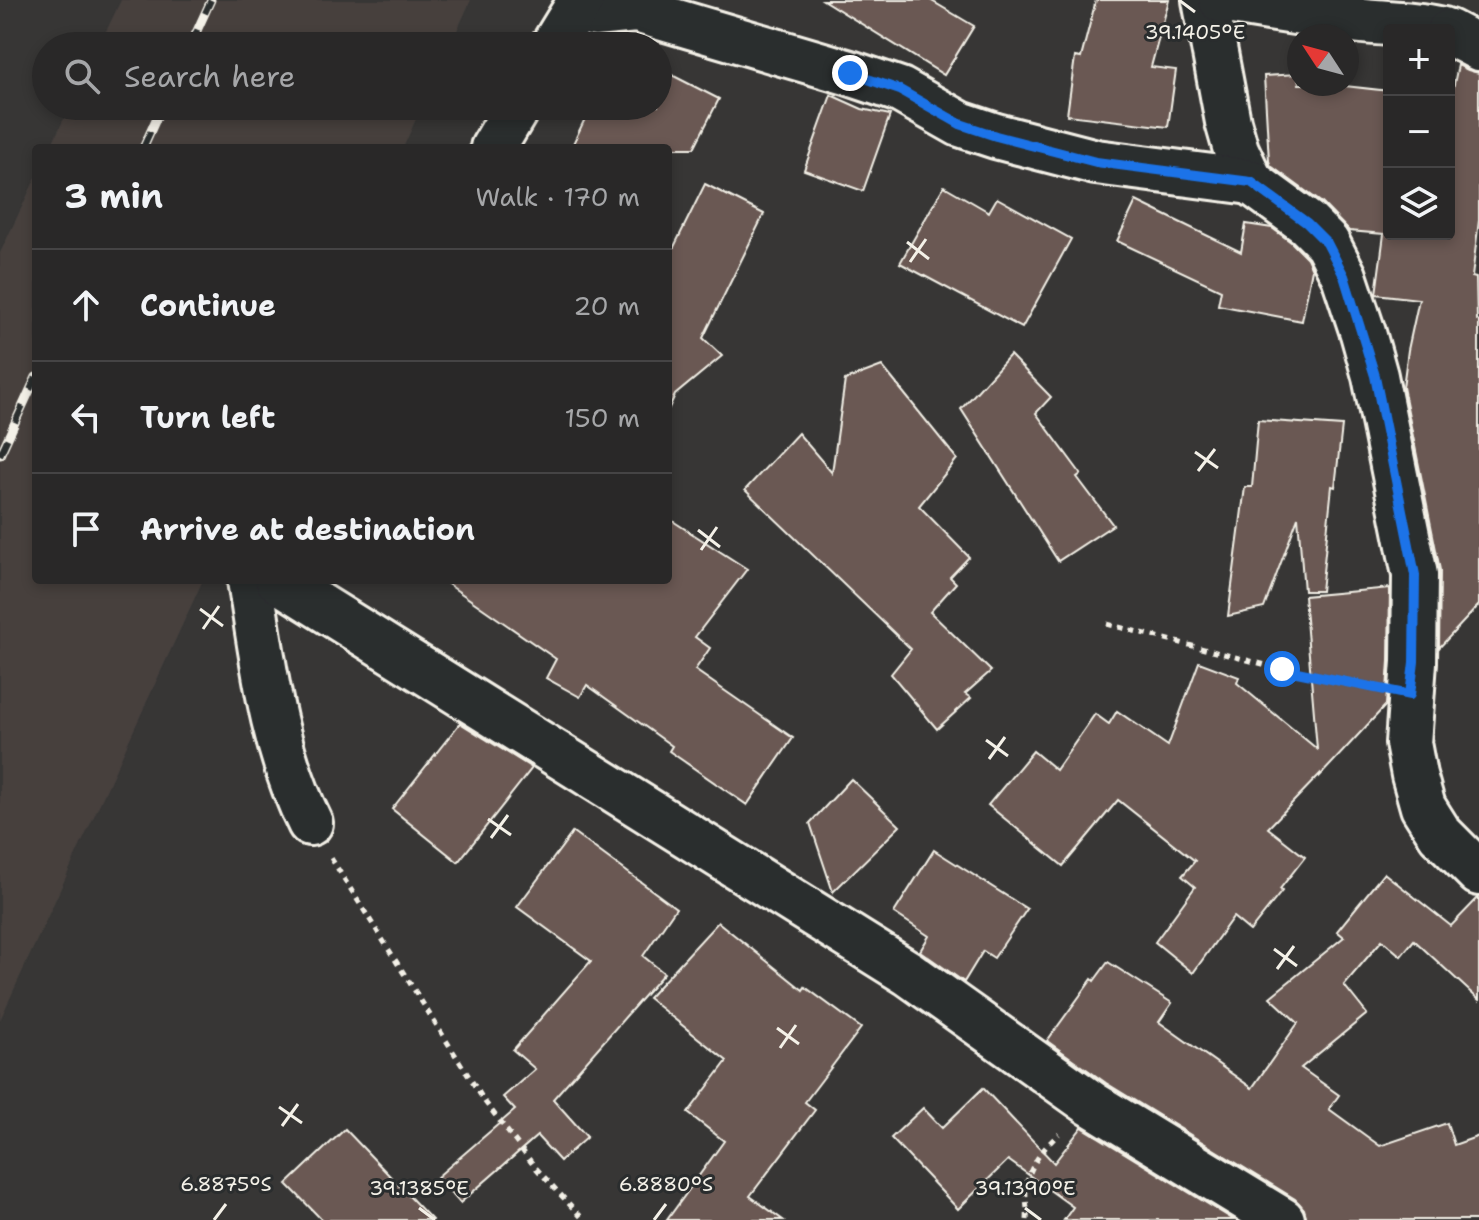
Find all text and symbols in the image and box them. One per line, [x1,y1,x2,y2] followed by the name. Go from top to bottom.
[1145,19,1245,45] text: 39.1405°E
[1287,24,1359,96] north arrow
[1383,24,1455,240] map controls
[1383,24,1455,96] button: +
[32,32,672,120] search box
[60,54,104,98] icon: search
[832,55,868,91] route end
[124,56,295,97] text: Search here
[1383,96,1455,168] button: −
[1383,168,1455,240] button: layers
[64,173,163,219] text: 3 min
[476,179,640,214] text: Walk · 170 m
[64,283,108,327] icon: ahead
[140,285,276,326] text: Continue
[573,288,640,323] text: 20 m
[64,395,108,439] icon: left
[140,397,275,438] text: Turn left
[564,400,640,435] text: 150 m
[64,507,108,551] icon: arrive
[140,509,475,550] text: Arrive at destination
[1264,651,1300,687] route start
[180,1171,272,1197] text: 6.8875°S
[619,1171,713,1197] text: 6.8880°S
[369,1175,469,1201] text: 39.1385°E
[974,1175,1076,1201] text: 39.1390°E

